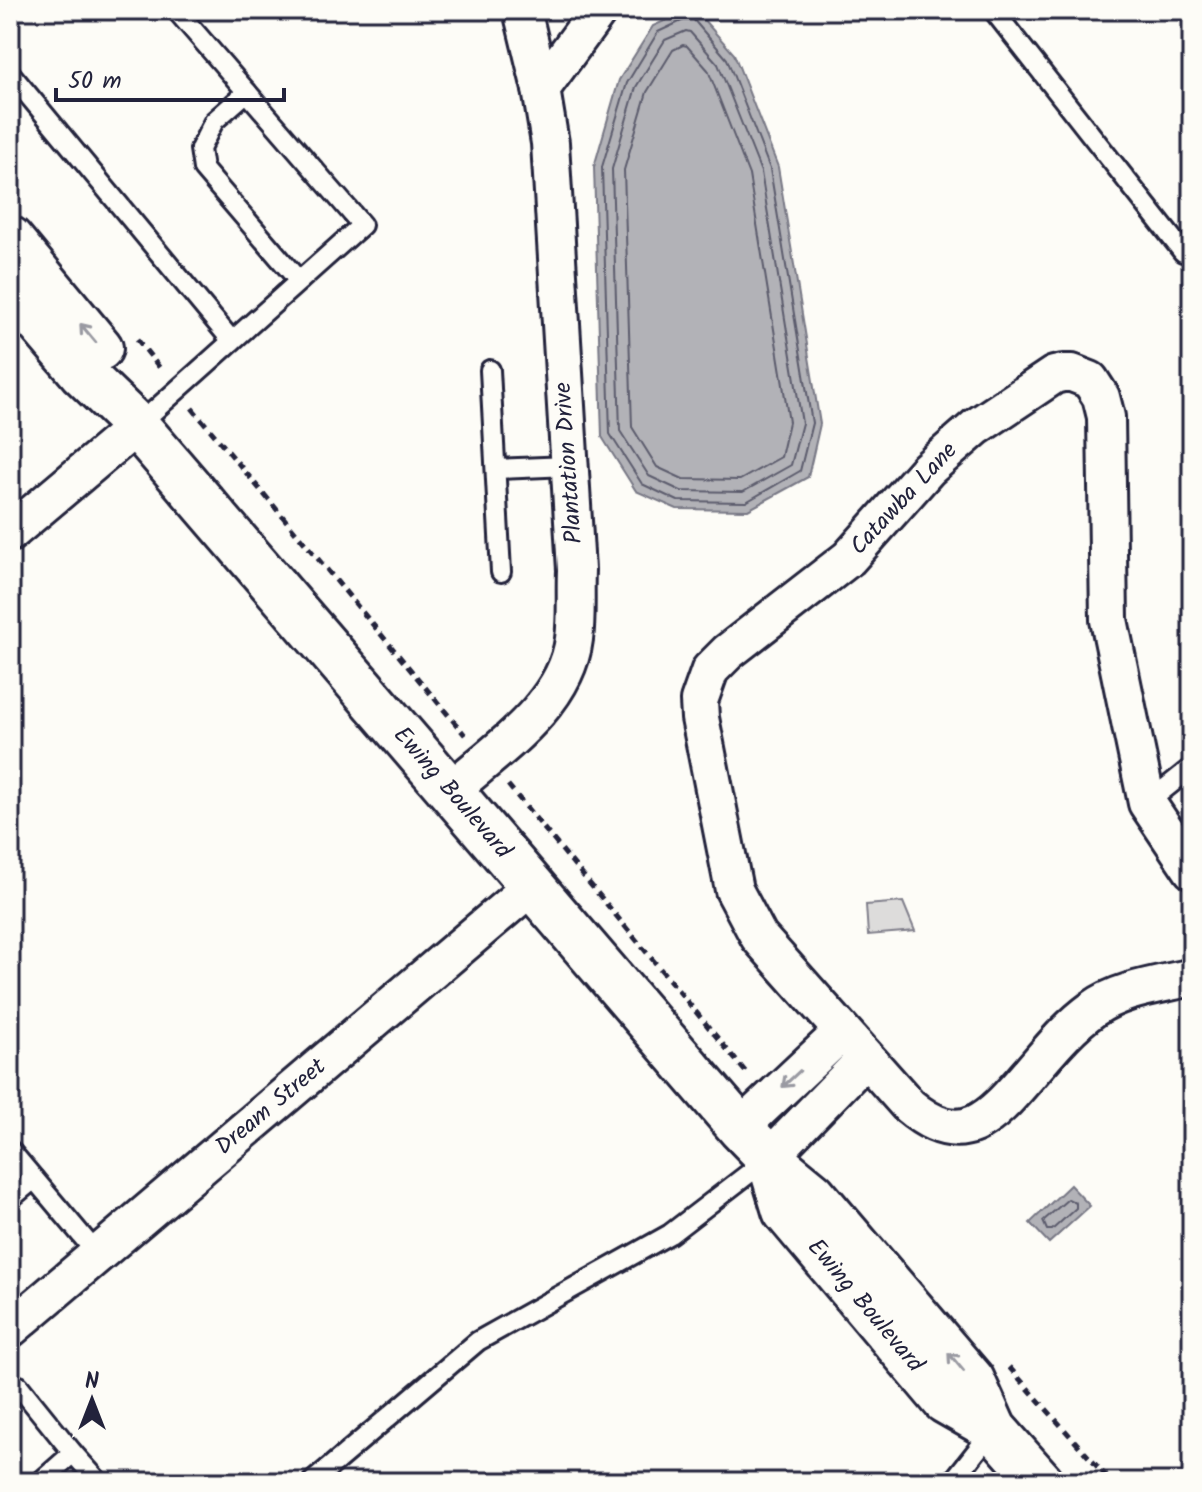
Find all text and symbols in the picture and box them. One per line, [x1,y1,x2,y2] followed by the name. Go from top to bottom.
[56,52,284,102] scale bar
[68,62,122,101] text: 50 m
[79,323,97,344] one-way arrow
[544,381,594,545] street label: Plantation Drive
[841,433,967,565] street label: Catawba Lane
[383,718,522,869] street label: Ewing Boulevard
[207,1048,336,1165] street label: Dream Street
[781,1070,801,1089] one-way arrow
[797,1230,934,1383] street label: Ewing Boulevard
[947,1352,965,1373] one-way arrow
[52,1360,132,1440] north arrow
[85,1365,99,1400] text: N

